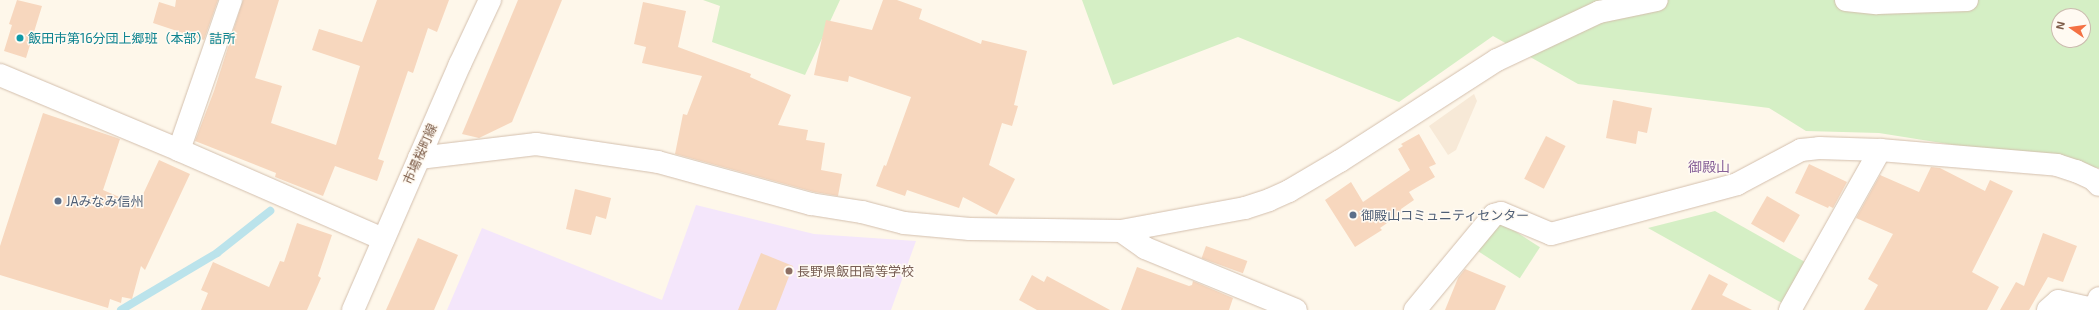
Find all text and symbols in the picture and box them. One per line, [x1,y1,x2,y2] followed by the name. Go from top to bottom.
[2051,8,2091,48] north arrow
[2053,20,2067,31] text: N
[28,30,236,46] place label: 飯田市第16分団上郷班（本部）詰所
[15,33,25,43] marker: 飯田市第16分団上郷班（本部）詰所
[400,121,440,187] street label: 市場桜町線
[1688,159,1730,175] district label: 御殿山
[66,193,144,209] place label: JAみなみ信州
[53,196,63,206] marker: JAみなみ信州
[1361,207,1530,223] place label: 御殿山コミュニティセンター
[1348,210,1358,220] marker: 御殿山コミュニティセンター
[797,263,914,279] place label: 長野県飯田高等学校
[784,266,794,276] marker: 長野県飯田高等学校

